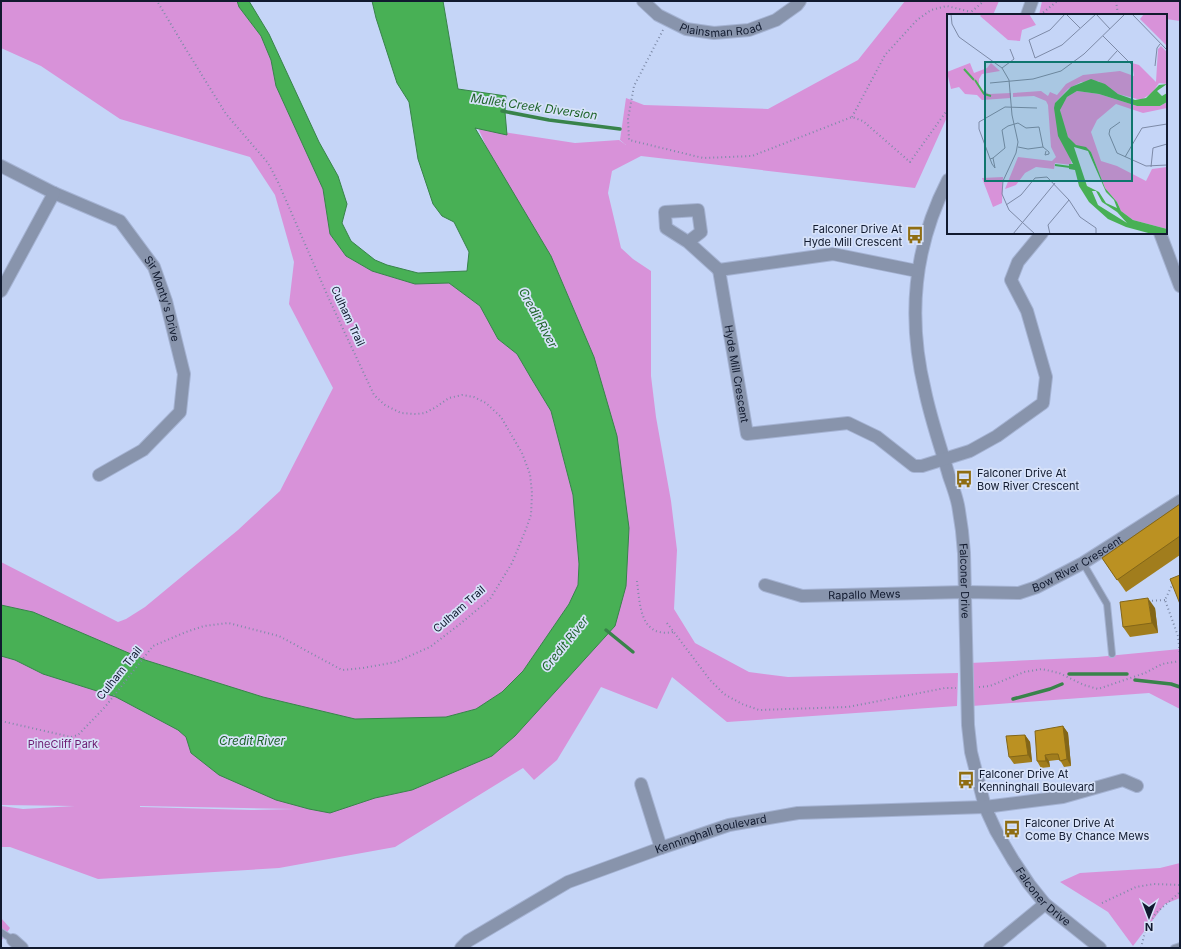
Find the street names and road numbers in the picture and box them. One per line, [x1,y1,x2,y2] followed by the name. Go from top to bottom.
[677,19,764,40] street label: Plainsman Road
[141,253,183,343] street label: Sir Monty's Drive
[328,284,368,348] street label: Culham Trail
[722,324,752,424] street label: Hyde Mill Crescent
[1030,532,1126,595] street label: Bow River Crescent
[956,543,973,619] street label: Falconer Drive
[430,582,488,636] street label: Culham Trail
[828,587,901,602] street label: Rapallo Mews
[93,643,145,703] street label: Culham Trail
[653,812,768,857] street label: Kenninghall Boulevard
[1013,864,1074,929] street label: Falconer Drive

